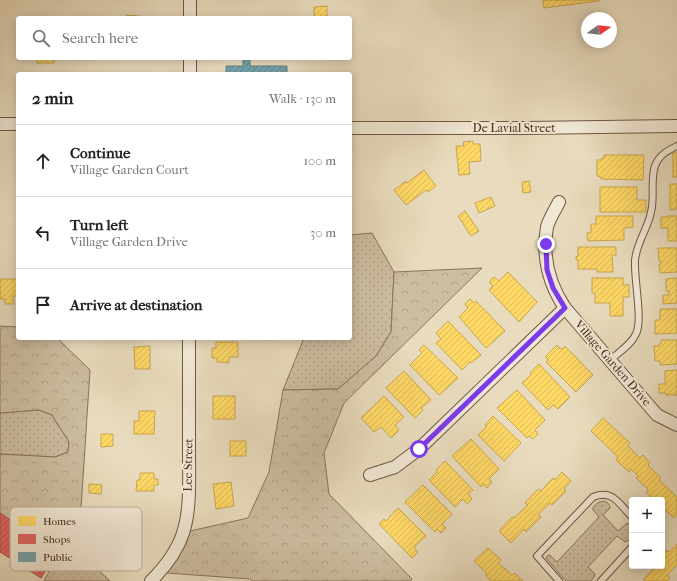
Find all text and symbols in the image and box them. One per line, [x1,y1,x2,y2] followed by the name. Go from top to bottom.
[581,12,617,48] north arrow
[16,16,352,60] search box
[30,27,52,49] icon: search
[62,29,138,47] text: Search here
[32,88,73,108] text: 2 min
[269,91,336,106] text: Walk · 130 m
[473,121,556,135] street label: De Lavial Street
[70,144,130,162] text: Continue
[32,150,54,172] icon: ahead
[303,153,336,168] text: 100 m
[70,162,189,177] text: Village Garden Court
[70,216,128,234] text: Turn left
[32,222,54,244] icon: left
[310,225,336,240] text: 30 m
[70,234,188,249] text: Village Garden Drive
[537,235,555,253] route end
[32,294,54,316] icon: arrive
[70,296,202,314] text: Arrive at destination
[571,317,654,409] street label: Village Garden Drive
[181,437,195,492] street label: Lee Street
[410,440,428,458] route start
[629,497,665,569] map controls
[629,497,665,533] button: +
[10,507,142,571] legend
[43,515,76,528] text: Homes
[43,533,70,546] text: Shops
[629,533,665,569] button: −
[43,551,73,564] text: Public

